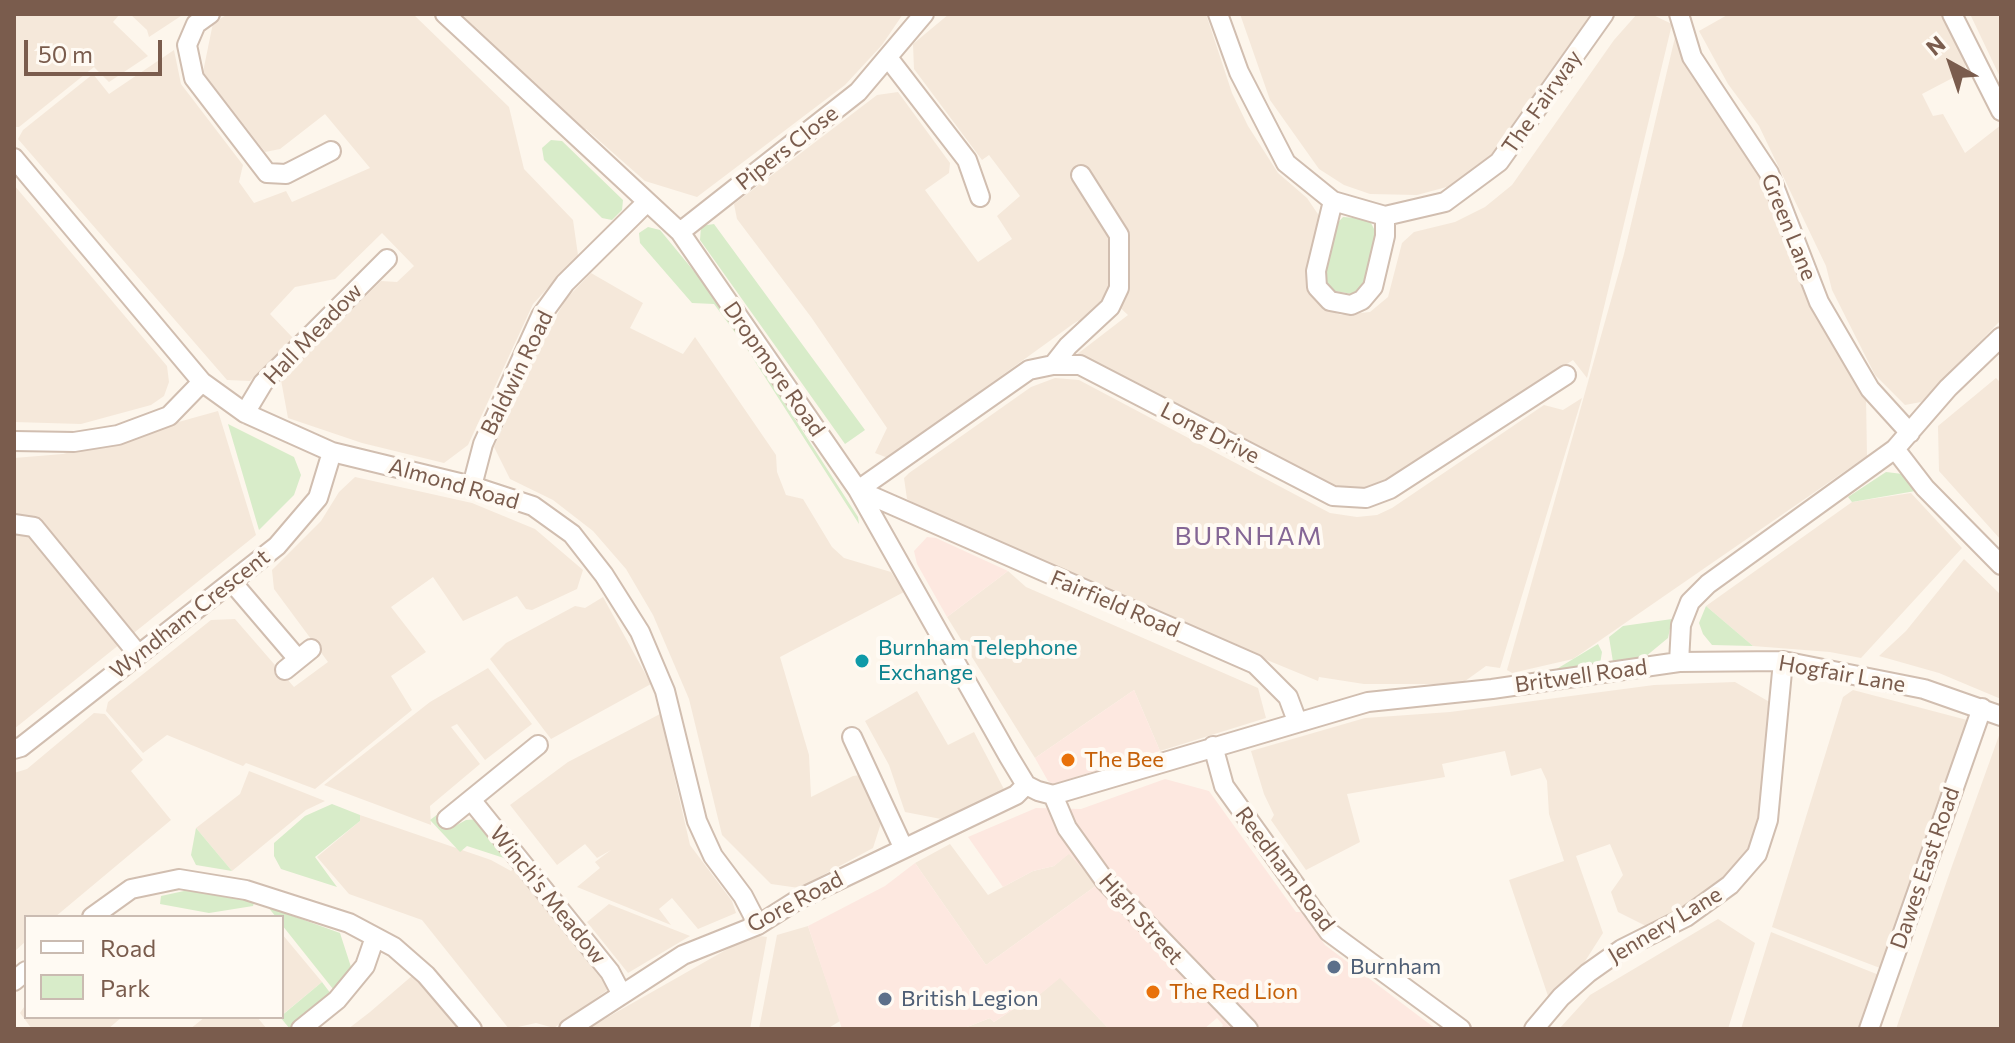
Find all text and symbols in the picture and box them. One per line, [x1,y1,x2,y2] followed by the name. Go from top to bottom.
[28,24,166,74] scale bar
[1911,24,1991,104] north arrow
[1920,30,1950,61] text: N
[38,39,93,68] text: 50 m
[1497,45,1587,159] street label: The Fairway
[731,100,843,196] street label: Pipers Close
[1756,170,1822,284] street label: Green Lane
[258,278,368,390] street label: Hall Meadow
[718,296,830,442] street label: Dropmore Road
[475,306,559,440] street label: Baldwin Road
[1156,397,1264,469] street label: Long Drive
[386,453,522,515] street label: Almond Road
[1174,520,1324,552] district label: BURNHAM
[105,544,275,684] street label: Wyndham Crescent
[1046,565,1184,643] street label: Fairfield Road
[878,635,1078,686] place label: Burnham Telephone Exchange
[1776,650,1908,698] street label: Hogfair Lane
[853,652,871,670] marker: Burnham Telephone Exchange
[1513,654,1649,698] street label: Britwell Road
[1084,747,1164,773] place label: The Bee
[1059,751,1077,769] marker: The Bee
[1885,784,1965,952] street label: Dawes East Road
[1230,802,1340,936] street label: Reedham Road
[484,821,612,969] street label: Winch's Meadow
[743,866,847,938] street label: Gore Road
[1093,868,1189,970] street label: High Street
[1604,881,1726,969] street label: Jennery Lane
[24,915,284,1019] legend
[100,933,156,962] text: Road
[1350,954,1441,980] place label: Burnham
[1325,958,1343,976] marker: Burnham
[100,973,150,1002] text: Park
[1169,979,1298,1005] place label: The Red Lion
[1144,983,1162,1001] marker: The Red Lion
[901,986,1039,1012] place label: British Legion
[876,990,894,1008] marker: British Legion

